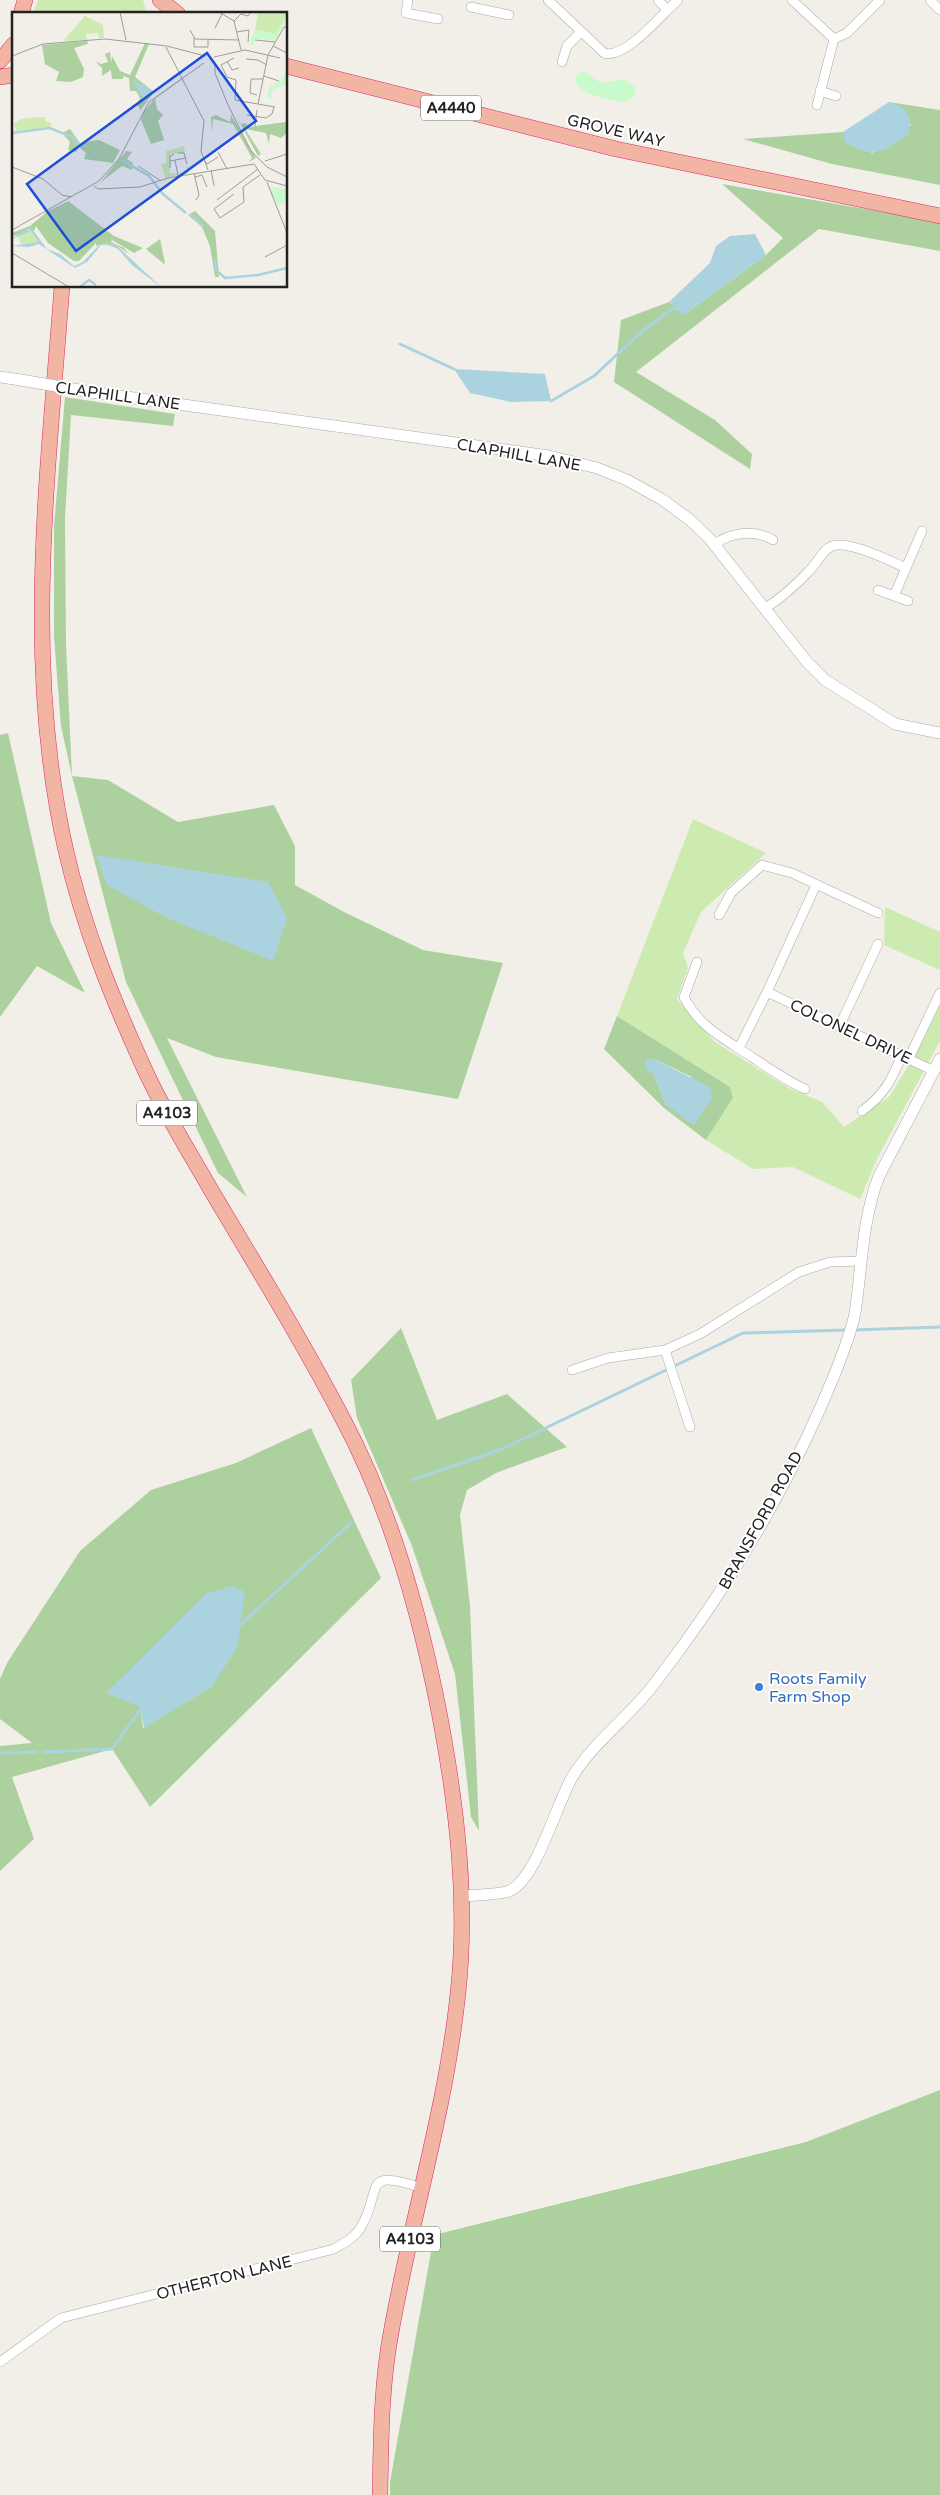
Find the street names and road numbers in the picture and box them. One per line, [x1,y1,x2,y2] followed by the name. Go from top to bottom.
[421,96,481,120] road number: A4440
[565,110,666,152] street label: GROVE WAY
[54,377,182,415] street label: CLAPHILL LANE
[455,434,583,476] street label: CLAPHILL LANE
[787,995,914,1069] street label: COLONEL DRIVE
[137,1100,197,1126] road number: A4103
[715,1448,807,1593] street label: BRANSFORD ROAD
[380,2226,440,2252] road number: A4103
[154,2251,294,2305] street label: OTHERTON LANE

